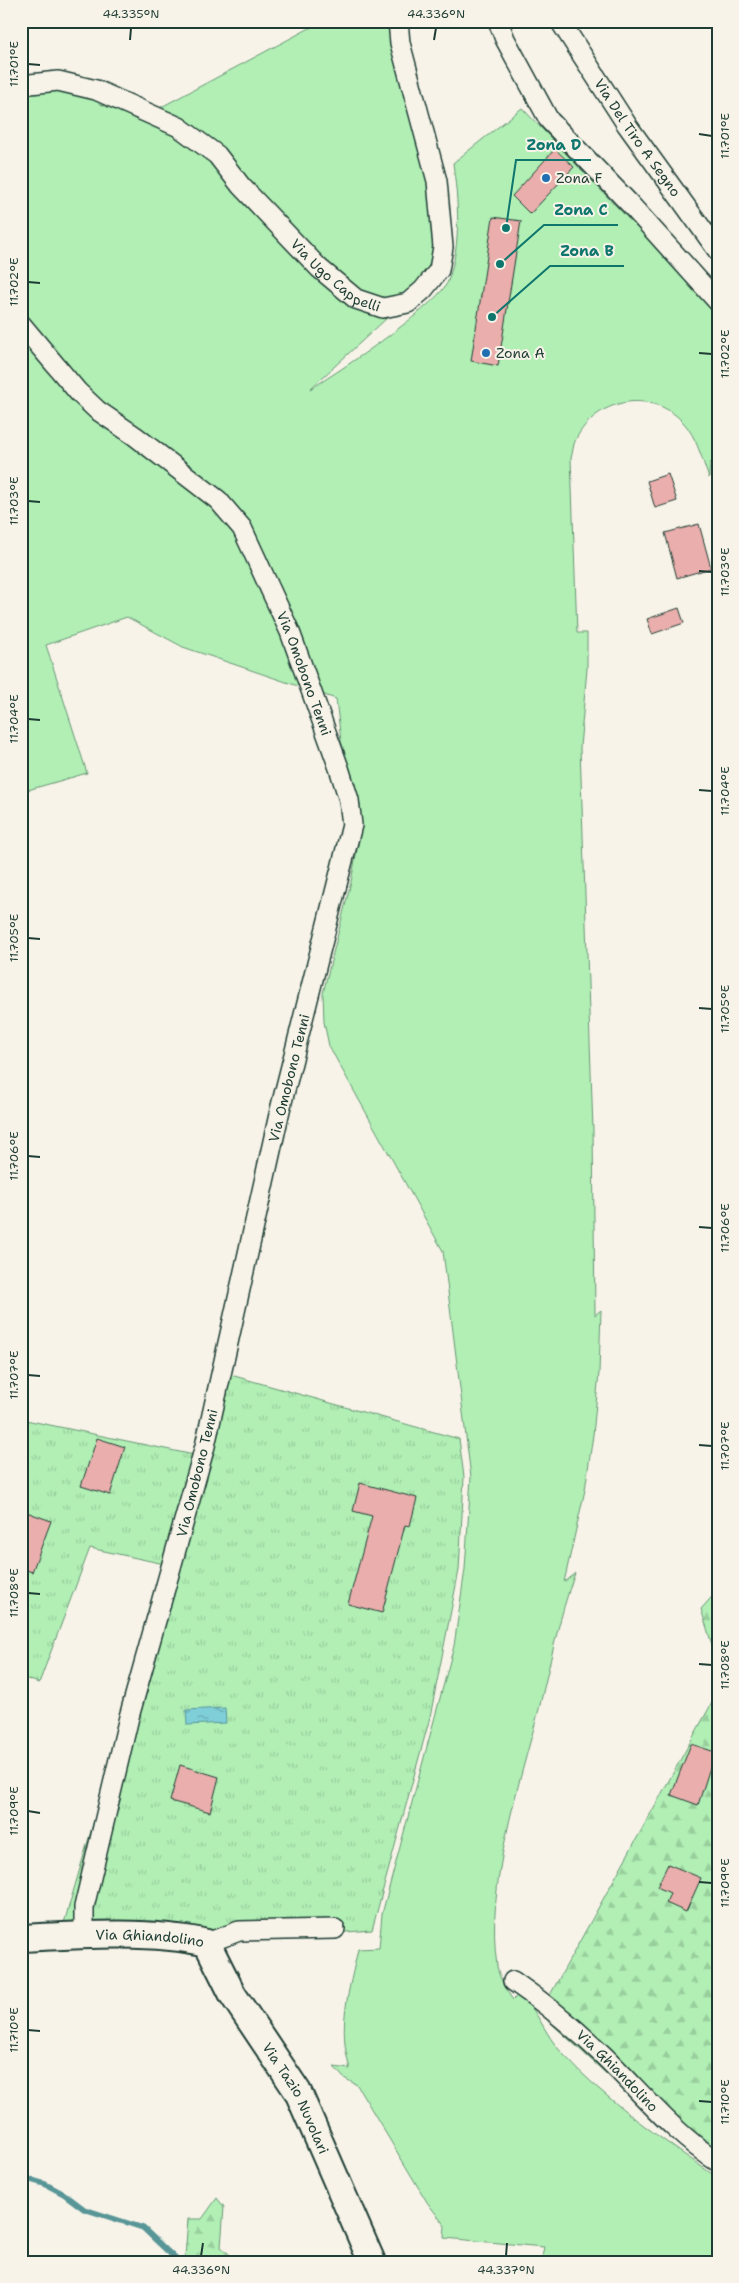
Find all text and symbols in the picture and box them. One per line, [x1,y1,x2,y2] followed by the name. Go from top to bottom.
[102,6,160,22] text: 44.335°N
[407,6,465,22] text: 44.336°N
[6,41,22,87] text: 11.701°E
[590,75,685,200] street label: Via Del Tiro A Segno
[717,113,733,159] text: 11.701°E
[516,130,591,160] callout: Zona D
[527,135,581,155] text: Zona D
[556,169,602,187] place label: Zona F
[540,172,552,184] marker: Zona F
[544,195,618,225] callout: Zona C
[554,200,608,220] text: Zona C
[287,235,383,316] street label: Via Ugo Cappelli
[550,236,624,266] callout: Zona B
[560,241,614,261] text: Zona B
[6,258,22,306] text: 11.702°E
[717,330,733,378] text: 11.702°E
[496,344,545,362] place label: Zona A
[480,347,492,359] marker: Zona A
[6,476,22,526] text: 11.703°E
[717,547,733,597] text: 11.703°E
[273,608,336,738] street label: Via Omobono Tenni
[6,694,22,744] text: 11.704°E
[717,766,733,816] text: 11.704°E
[6,914,22,962] text: 11.705°E
[717,985,733,1033] text: 11.705°E
[264,1012,314,1144] street label: Via Omobono Tenni
[6,1131,22,1181] text: 11.706°E
[717,1203,733,1253] text: 11.706°E
[6,1350,22,1400] text: 11.707°E
[172,1407,222,1539] street label: Via Omobono Tenni
[717,1421,733,1471] text: 11.707°E
[6,1568,22,1618] text: 11.708°E
[717,1640,733,1690] text: 11.708°E
[6,1786,22,1836] text: 11.709°E
[717,1858,733,1908] text: 11.709°E
[95,1925,206,1951] street label: Via Ghiandolino
[6,2007,22,2053] text: 11.710°E
[573,2026,662,2116] street label: Via Ghiandolino
[258,2039,333,2157] street label: Via Tazio Nuvolari
[717,2079,733,2125] text: 11.710°E
[172,2262,230,2278] text: 44.336°N
[477,2262,535,2278] text: 44.337°N

